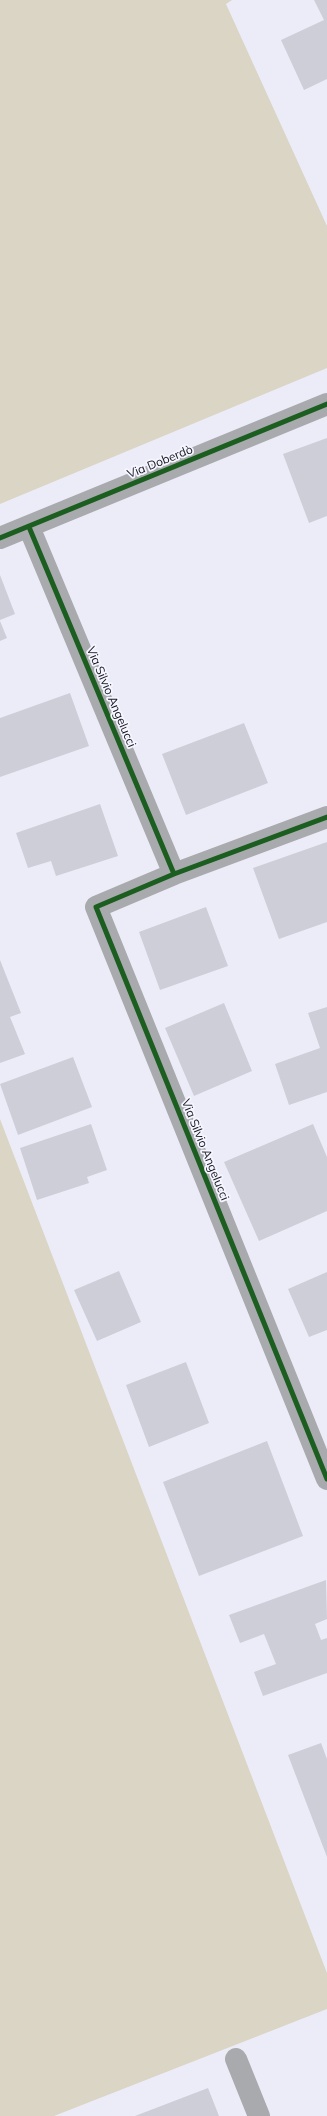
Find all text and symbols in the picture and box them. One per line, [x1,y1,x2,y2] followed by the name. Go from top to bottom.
[125,442,195,482] street label: Via Doberdò
[83,644,139,750] street label: Via Silvio Angelucci
[178,1097,232,1203] street label: Via Silvio Angelucci

